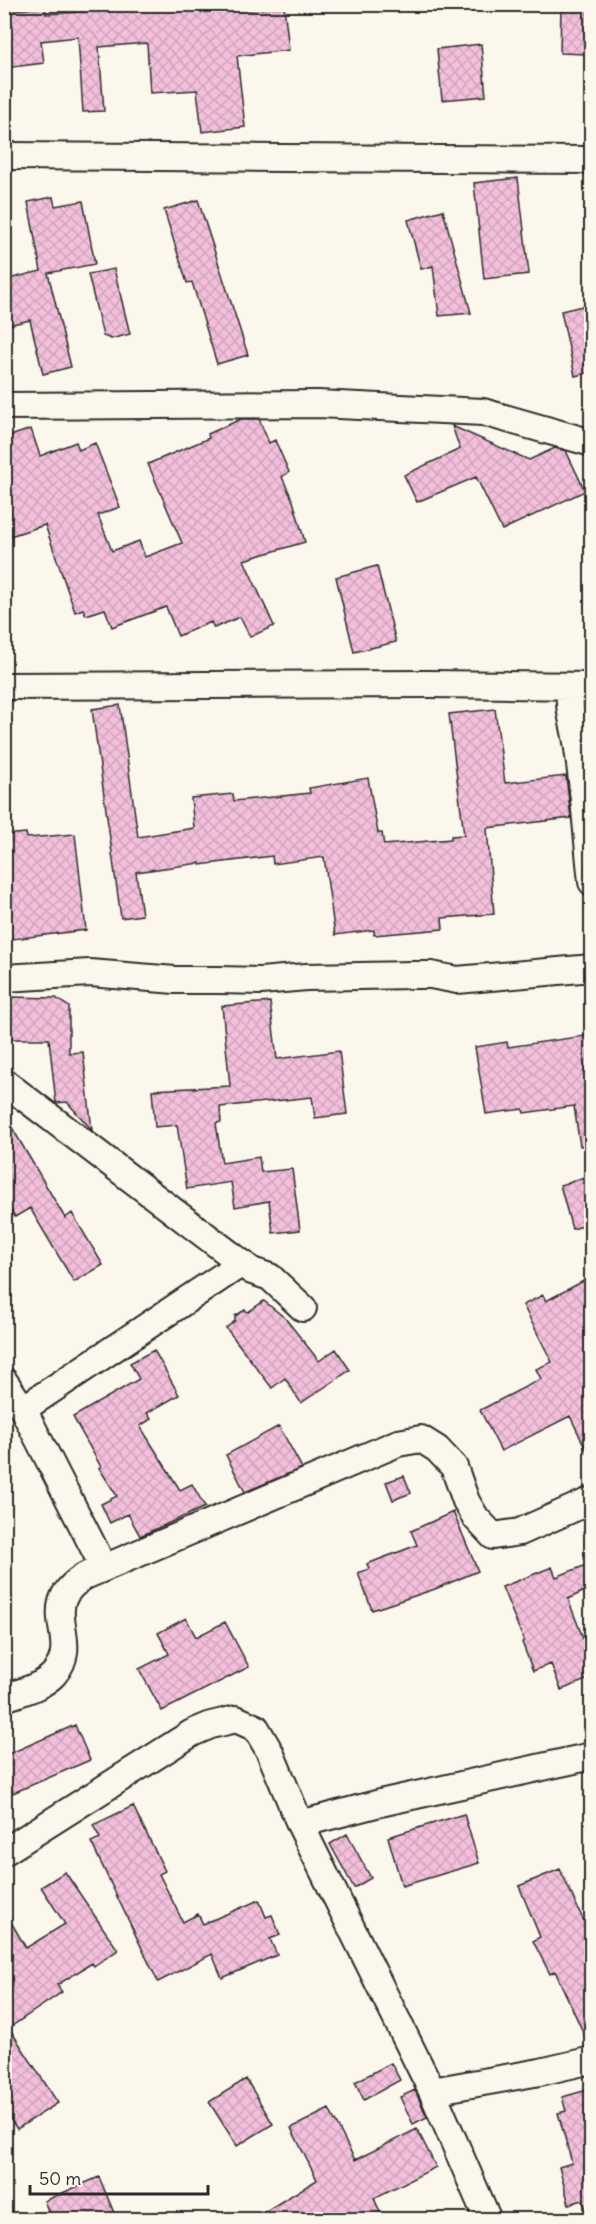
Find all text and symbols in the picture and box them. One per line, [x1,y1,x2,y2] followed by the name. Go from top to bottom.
[30,2158,208,2196] scale bar
[39,2167,81,2190] text: 50 m

